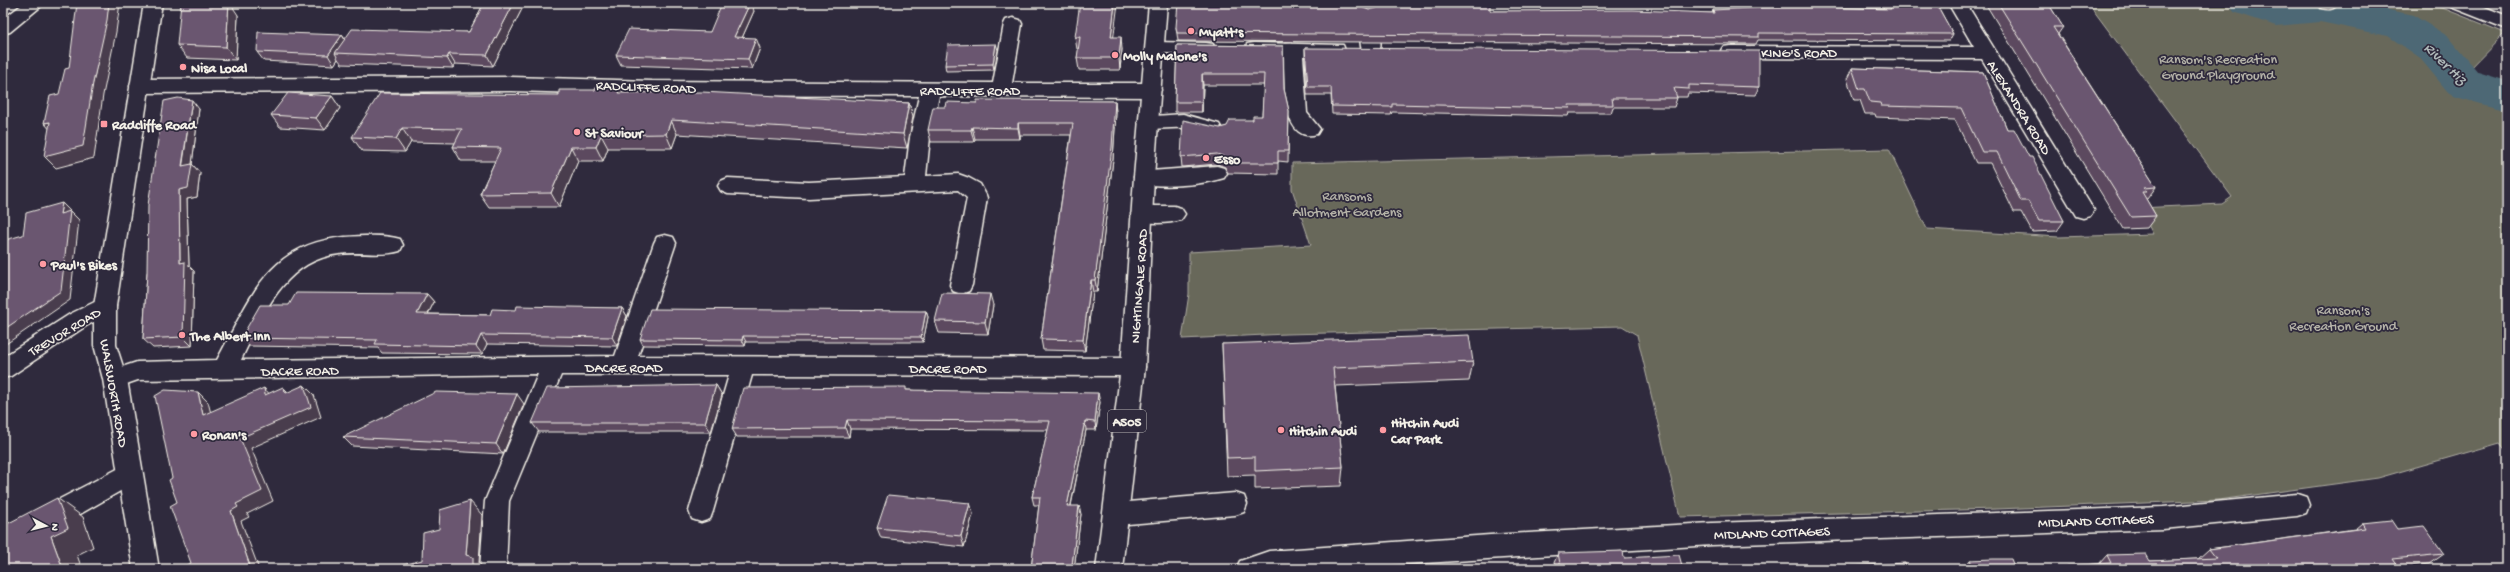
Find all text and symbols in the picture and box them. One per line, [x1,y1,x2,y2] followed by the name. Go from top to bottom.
[1199,25,1244,42] place label: Myatt's
[1186,26,1196,36] marker: Myatt's
[2419,40,2471,90] water label: River Hiz
[1761,46,1838,63] street label: KING'S ROAD
[1123,49,1208,66] place label: Molly Malone's
[1110,50,1120,60] marker: Molly Malone's
[2159,52,2277,85] park label: Ransom's Recreation Ground Playground
[1982,58,2054,159] street label: ALEXANDRA ROAD
[191,61,247,78] place label: Nisa Local
[178,62,188,72] marker: Nisa Local
[595,78,697,99] street label: RADCLIFFE ROAD
[920,84,1021,101] street label: RADCLIFFE ROAD
[111,118,198,135] place label: Radcliffe Road
[99,119,109,129] marker: Radcliffe Road
[585,126,645,143] place label: St Saviour
[572,127,582,137] marker: St Saviour
[1214,152,1241,169] place label: Esso
[1201,153,1211,163] marker: Esso
[1292,189,1402,222] park label: Ransoms Allotment Gardens
[1128,228,1153,344] street label: NIGHTINGALE ROAD
[50,258,118,275] place label: Paul's Bikes
[38,259,48,269] marker: Paul's Bikes
[2289,303,2399,336] park label: Ransom's Recreation Ground
[25,304,105,362] street label: TREVOR ROAD
[189,329,270,346] place label: The Albert Inn
[177,330,187,340] marker: The Albert Inn
[95,338,131,450] street label: WALSWORTH ROAD
[584,361,664,378] street label: DACRE ROAD
[908,362,988,379] street label: DACRE ROAD
[260,363,340,382] street label: DACRE ROAD
[1108,410,1146,432] road number: A505
[1390,416,1459,449] place label: Hitchin Audi Car Park
[1289,424,1357,441] place label: Hitchin Audi
[1276,425,1286,435] marker: Hitchin Audi
[1378,425,1388,435] marker: Hitchin Audi Car Park
[201,428,247,445] place label: Ronan's
[189,429,199,439] marker: Ronan's
[26,506,66,546] north arrow
[2038,512,2155,533] street label: MIDLAND COTTAGES
[48,523,60,531] text: N
[1714,524,1831,545] street label: MIDLAND COTTAGES

